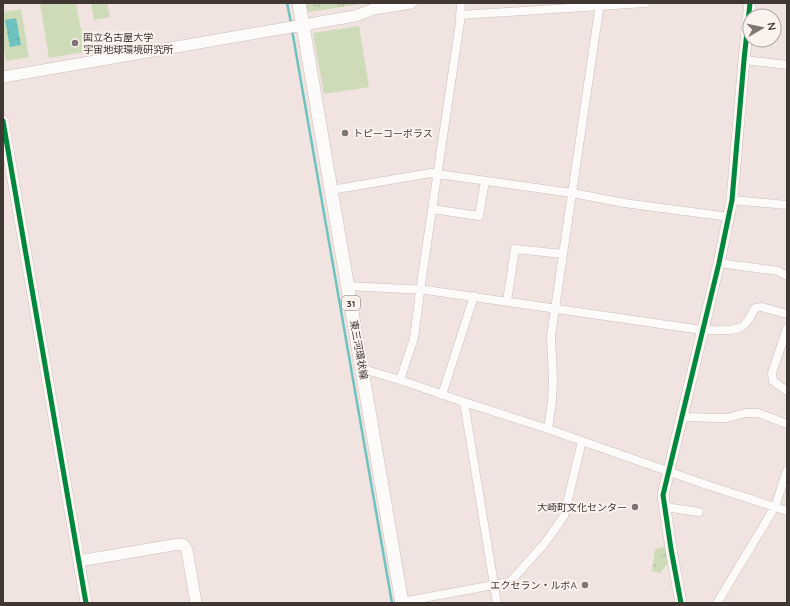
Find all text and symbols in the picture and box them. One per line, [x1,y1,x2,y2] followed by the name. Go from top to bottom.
[742,8,782,48] north arrow
[764,21,779,32] text: N
[83,31,173,56] place label: 国立名古屋大学 宇宙地球環境研究所
[70,38,80,48] marker: 国立名古屋大学 宇宙地球環境研究所
[353,127,433,140] place label: トピーコーポラス
[340,128,350,138] marker: トピーコーポラス
[342,296,360,310] road number: 31
[347,319,371,381] street label: 東三河環状線
[537,501,627,514] place label: 大崎町文化センター
[630,502,640,512] marker: 大崎町文化センター
[491,579,578,592] place label: エクセラン・ルポA
[580,580,590,590] marker: エクセラン・ルポA

